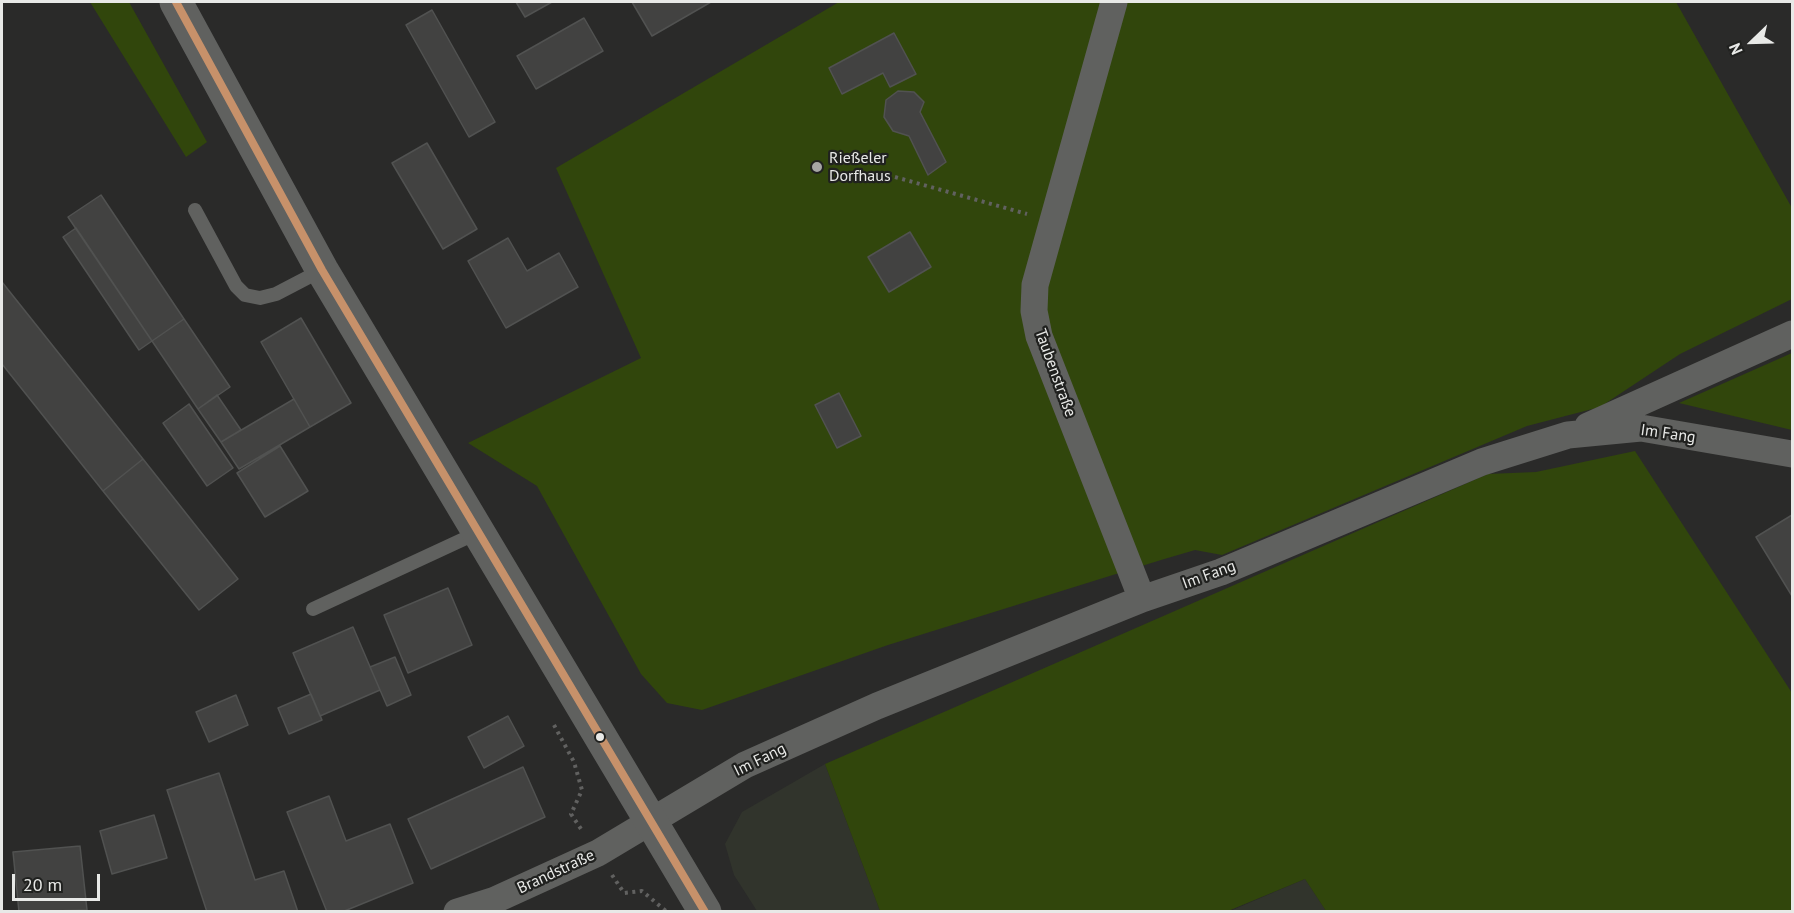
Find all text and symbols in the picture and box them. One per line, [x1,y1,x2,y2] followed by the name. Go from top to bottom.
[1722,12,1782,72] north arrow
[1724,40,1747,58] text: N
[829,148,891,186] place label: Rießeler Dorfhaus
[810,160,824,174] marker: Rießeler Dorfhaus
[1030,326,1080,420] street label: Taubenstraße
[1639,421,1697,447] street label: Im Fang
[1180,556,1238,594] street label: Im Fang
[594,731,606,743] unlabelled marker
[731,739,789,781] street label: Im Fang
[514,846,598,898] street label: Brandstraße
[15,862,104,900] scale bar
[23,873,62,896] text: 20 m

